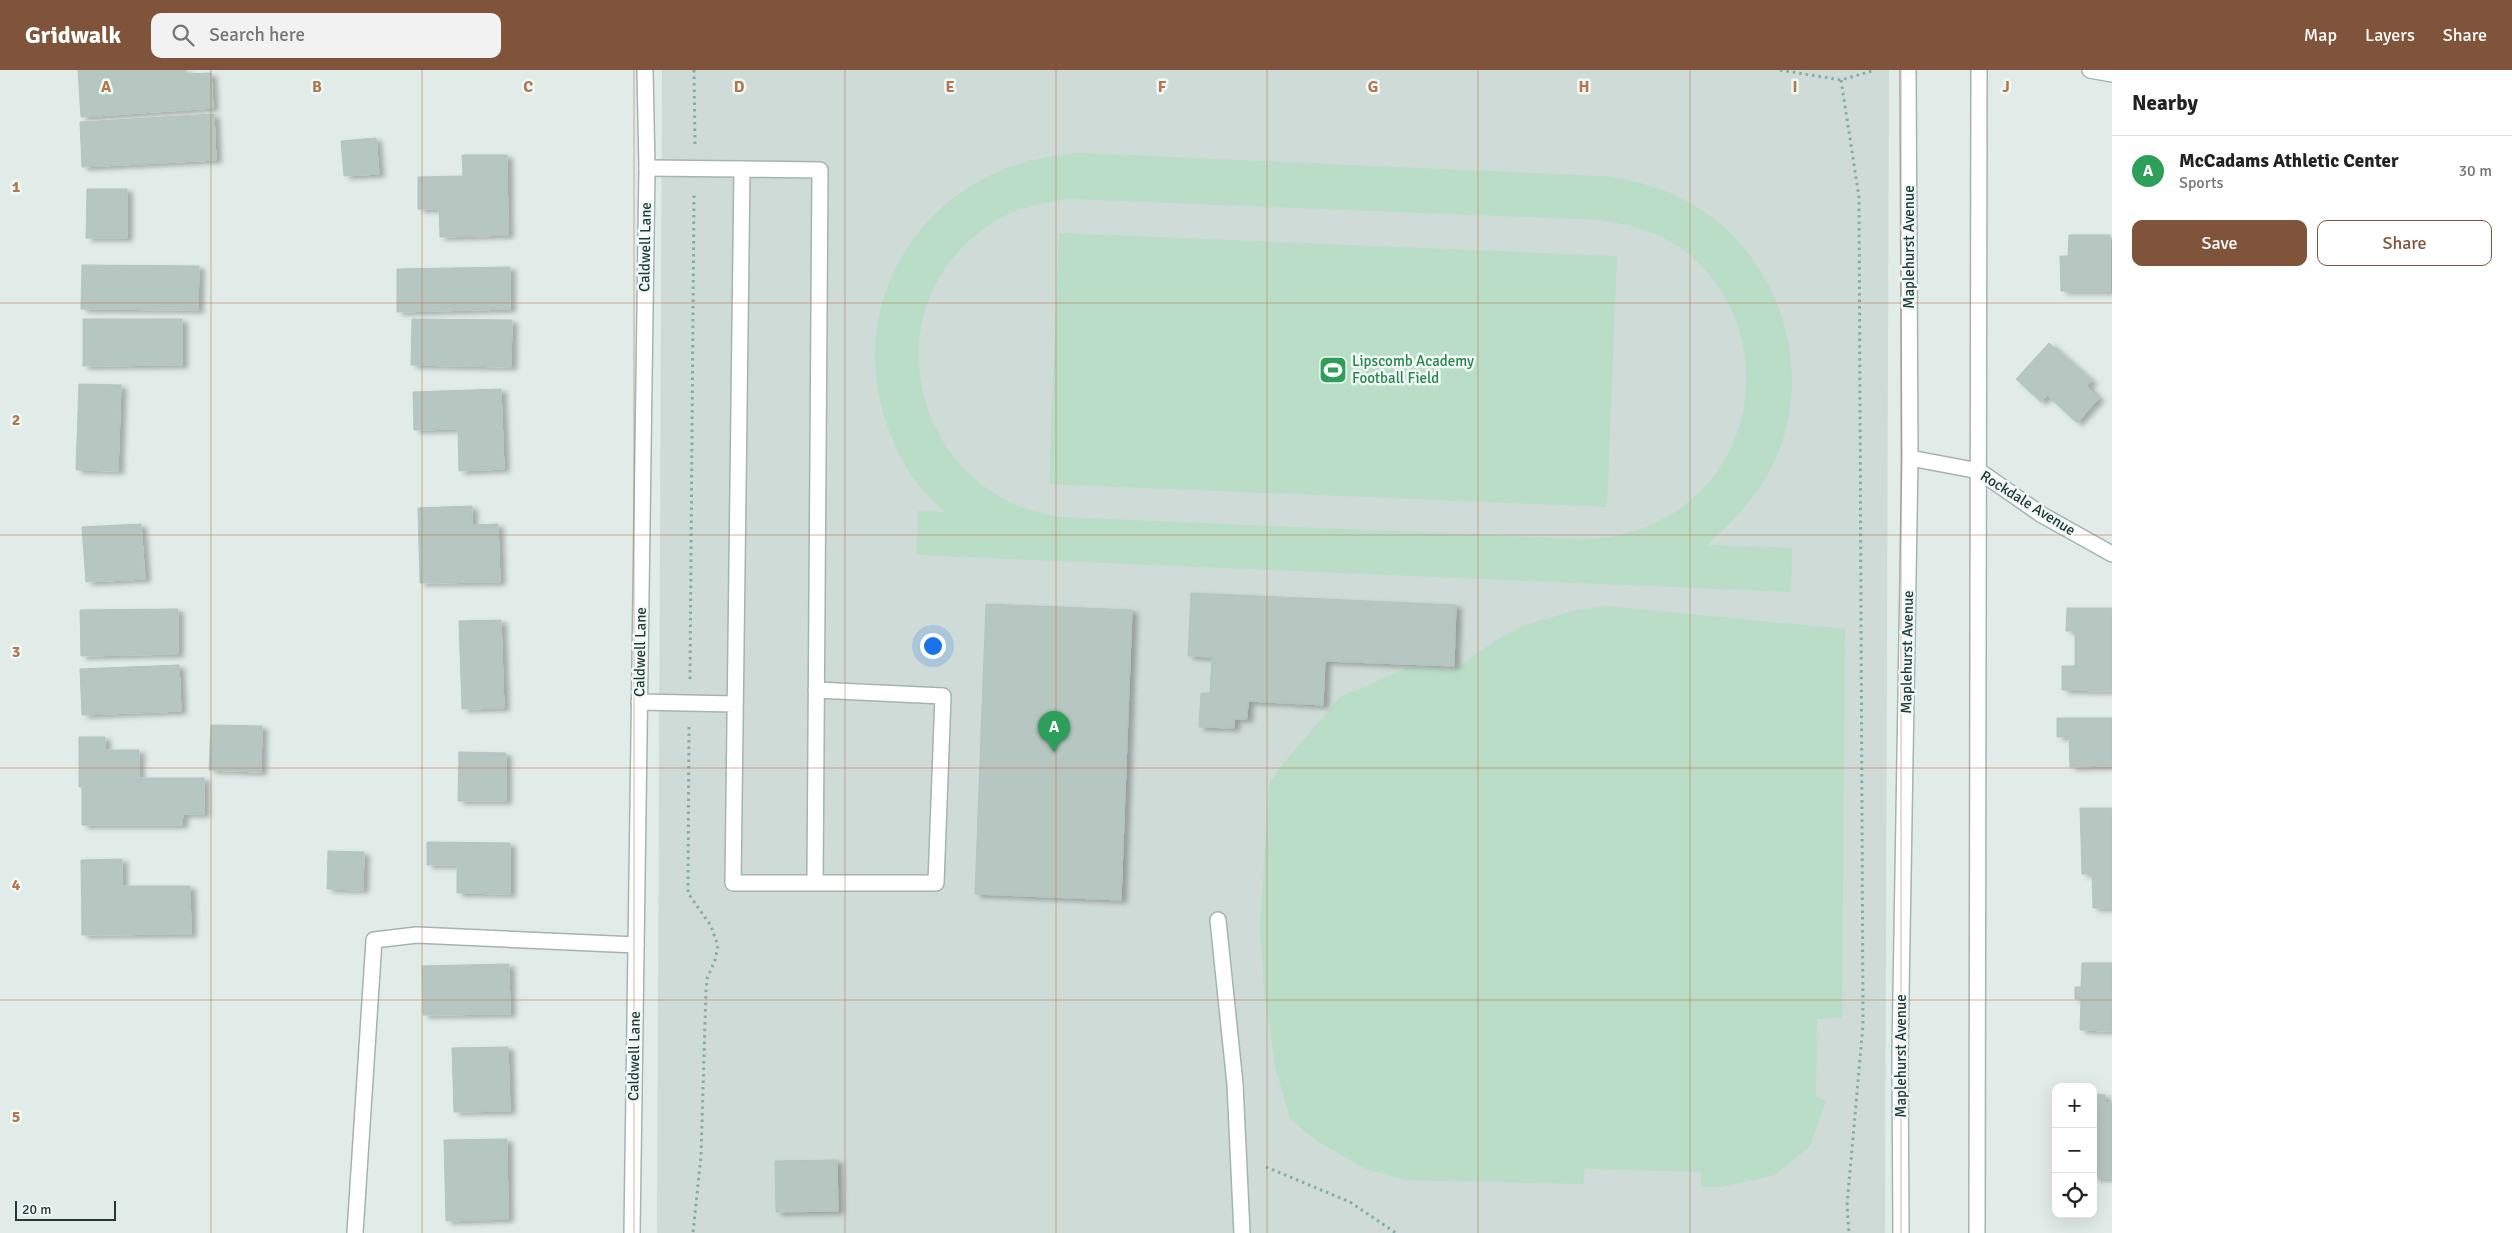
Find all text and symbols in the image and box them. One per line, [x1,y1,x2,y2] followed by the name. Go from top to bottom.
[151,13,501,58] search box
[25,20,121,50] text: Gridwalk
[169,21,197,49] icon: search
[209,23,305,47] text: Search here
[2304,24,2337,46] text: Map
[2365,24,2415,46] text: Layers
[2443,24,2487,46] text: Share
[101,77,112,97] text: A
[312,77,322,97] text: B
[523,77,533,97] text: C
[734,77,745,97] text: D
[945,77,955,97] text: E
[1158,77,1167,97] text: F
[1368,77,1378,97] text: G
[1579,77,1589,97] text: H
[1792,77,1798,97] text: I
[2002,77,2010,97] text: J
[2132,90,2198,116] text: Nearby
[2179,149,2399,173] text: McCadams Athletic Center
[2143,161,2153,181] text: A
[2458,161,2492,181] text: 30 m
[2179,173,2224,193] text: Sports
[12,177,21,197] text: 1
[1900,185,1918,309] street label: Maplehurst Avenue
[635,202,655,292] street label: Caldwell Lane
[2132,220,2307,266] button: Save
[2317,220,2492,266] button: Share
[1352,352,1474,387] place label: Lipscomb Academy Football Field
[1318,355,1348,385] sports icon: Lipscomb Academy Football Field
[12,410,20,430] text: 2
[1977,467,2079,539] street label: Rockdale Avenue
[1897,590,1917,714] street label: Maplehurst Avenue
[630,607,650,697] street label: Caldwell Lane
[920,633,946,659] your location
[12,642,20,662] text: 3
[1038,711,1070,752] pin: A
[12,875,21,895] text: 4
[1892,994,1910,1118] street label: Maplehurst Avenue
[624,1011,644,1101] street label: Caldwell Lane
[2052,1083,2097,1218] map controls
[2052,1083,2097,1128] button: +
[12,1107,20,1127] text: 5
[2052,1128,2097,1173] button: −
[2052,1173,2097,1218] button: locate
[15,1198,116,1221] scale bar
[22,1201,51,1218] text: 20 m

